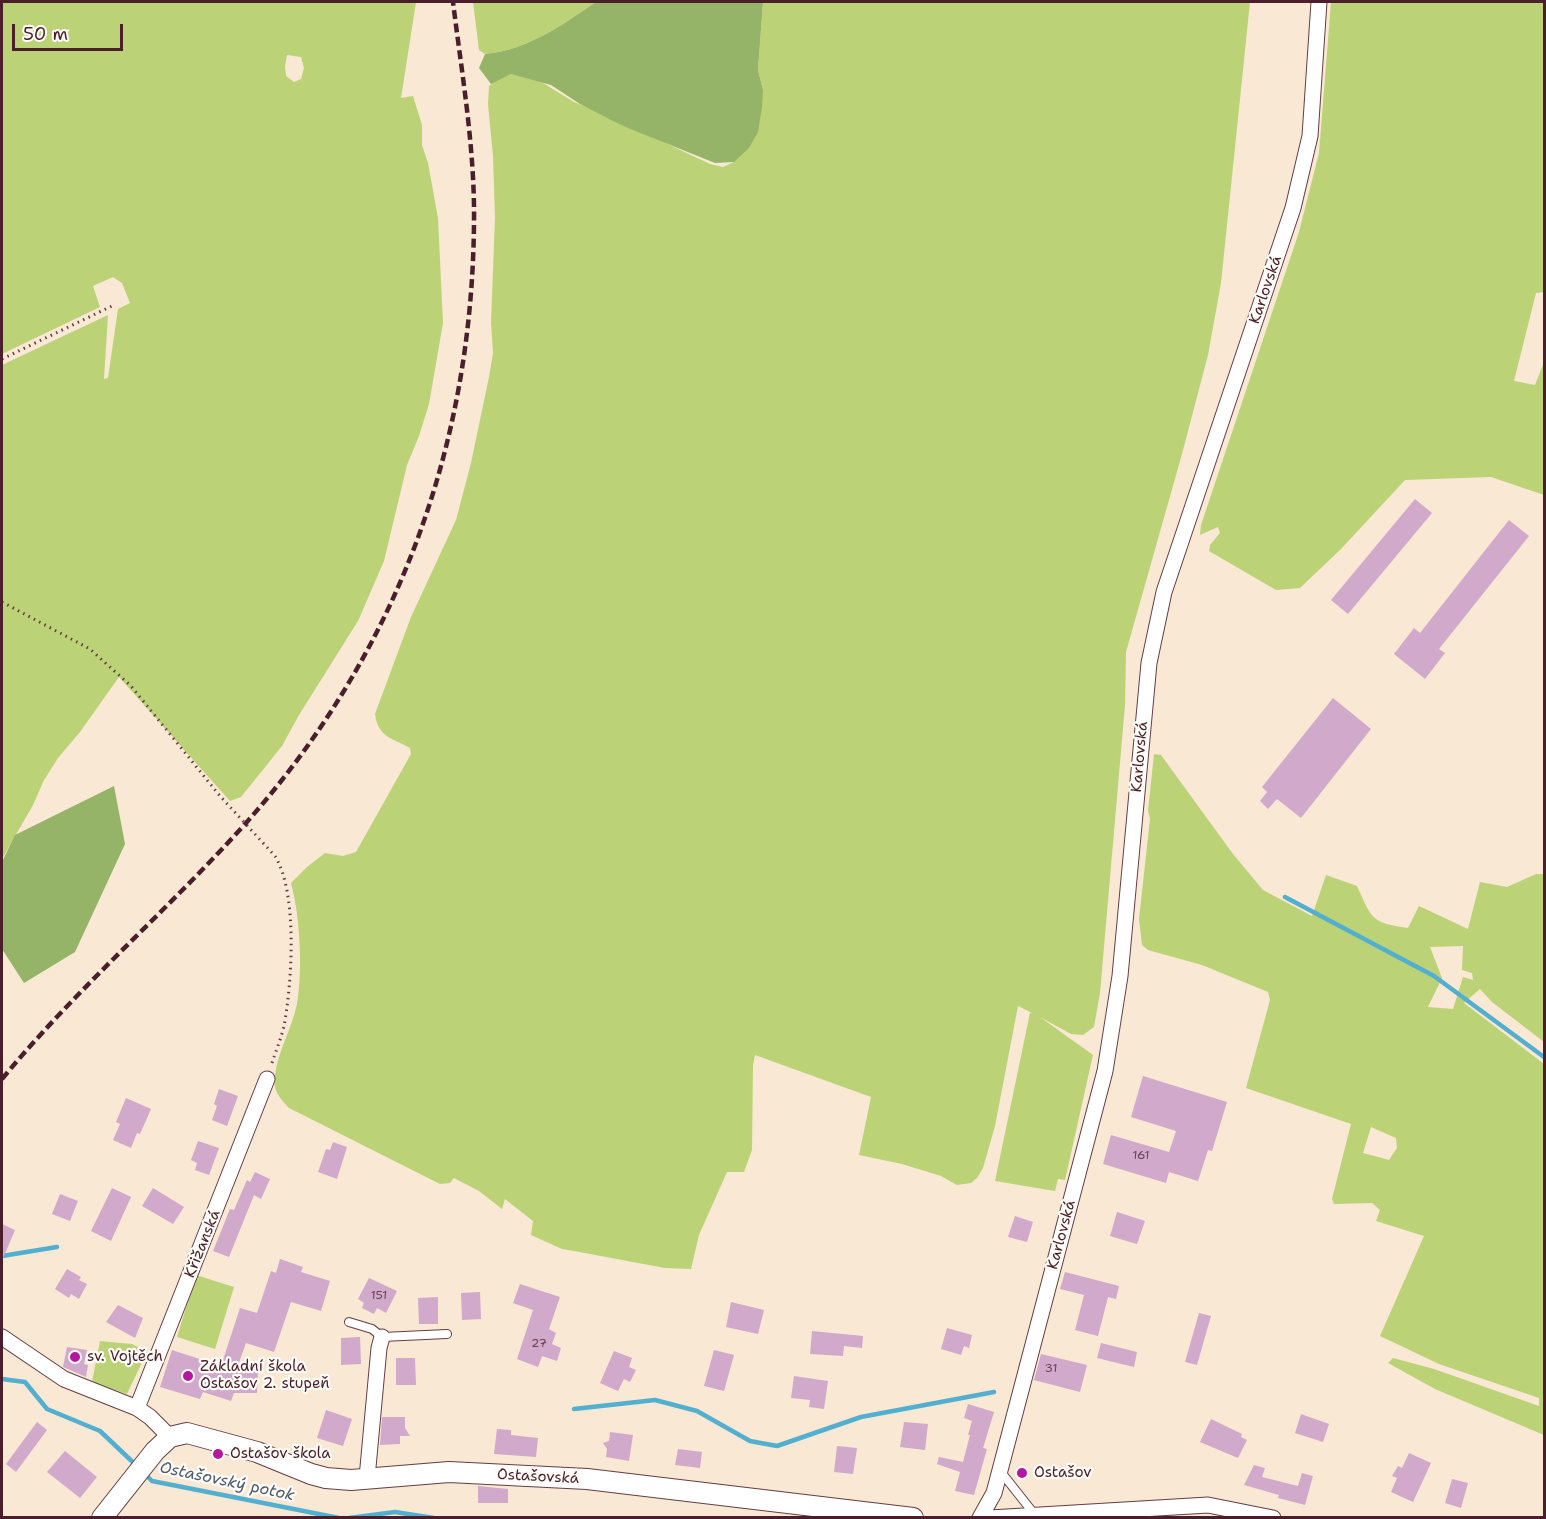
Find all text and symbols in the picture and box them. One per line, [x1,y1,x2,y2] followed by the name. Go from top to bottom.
[15,12,126,50] scale bar
[23,22,68,46] text: 50 m
[1246,254,1286,326] street label: Karlovská
[1128,721,1152,793] street label: Karlovská
[1132,1149,1150,1163] house number: 161
[1044,1198,1080,1272] street label: Karlovská
[181,1207,225,1281] street label: Křižanská
[371,1289,387,1303] house number: 151
[531,1337,547,1351] house number: 27
[87,1348,163,1366] place label: sv. Vojtěch
[68,1350,82,1364] marker: sv. Vojtěch
[200,1358,329,1393] place label: Základní škola Ostašov 2. stupeň
[1045,1362,1057,1376] house number: 31
[181,1369,195,1383] marker: Základní škola Ostašov 2. stupeň
[230,1445,331,1463] place label: Ostašov škola
[211,1447,225,1461] marker: Ostašov škola
[158,1458,296,1506] water label: Ostašovský potok
[1034,1464,1092,1482] place label: Ostašov
[497,1466,579,1488] street label: Ostašovská
[1015,1466,1029,1480] marker: Ostašov

